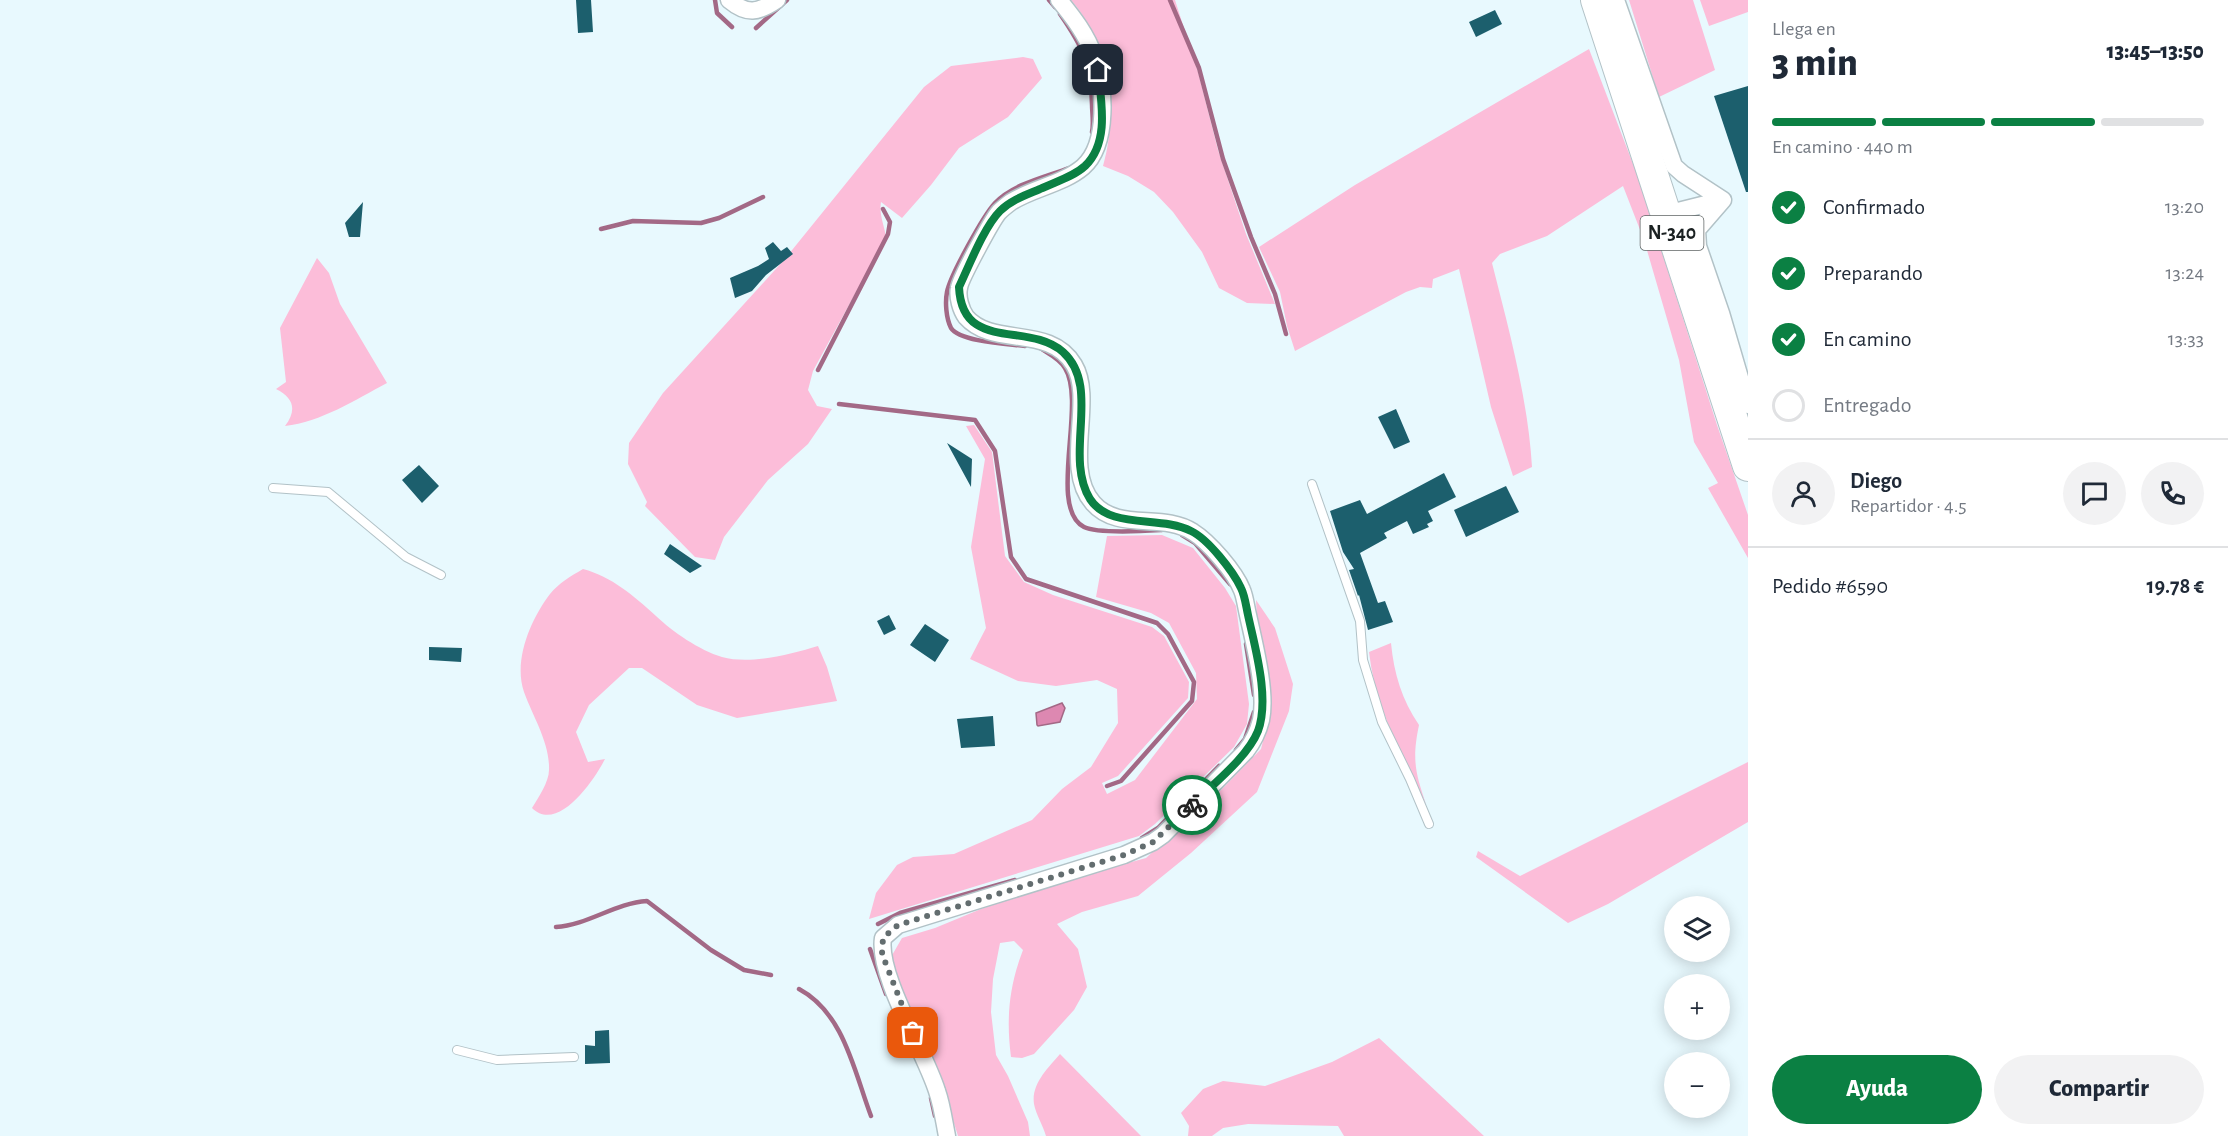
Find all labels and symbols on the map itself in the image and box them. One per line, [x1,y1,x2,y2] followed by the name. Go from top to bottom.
[1072,44,1123,95] pin
[1640,216,1704,250] road number: N-340
[1162,775,1222,835] courier
[887,1007,938,1058] pin

